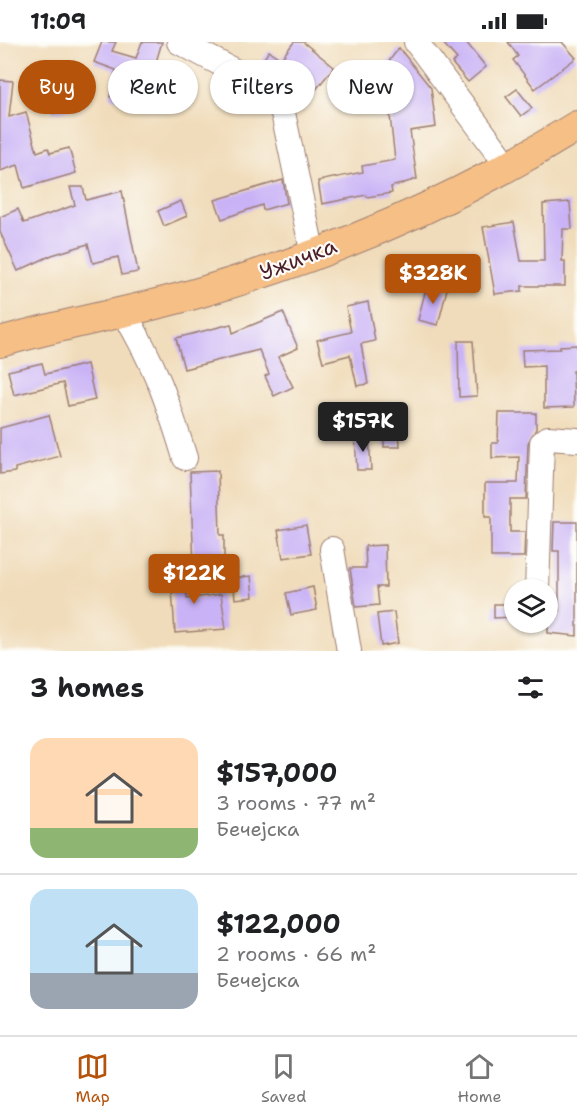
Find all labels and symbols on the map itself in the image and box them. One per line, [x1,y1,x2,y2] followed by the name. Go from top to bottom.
[255,231,341,287] street label: Ужичка
[391,254,475,305] pin: $328K
[321,402,405,453] pin: $157K
[152,554,236,605] pin: $122K

